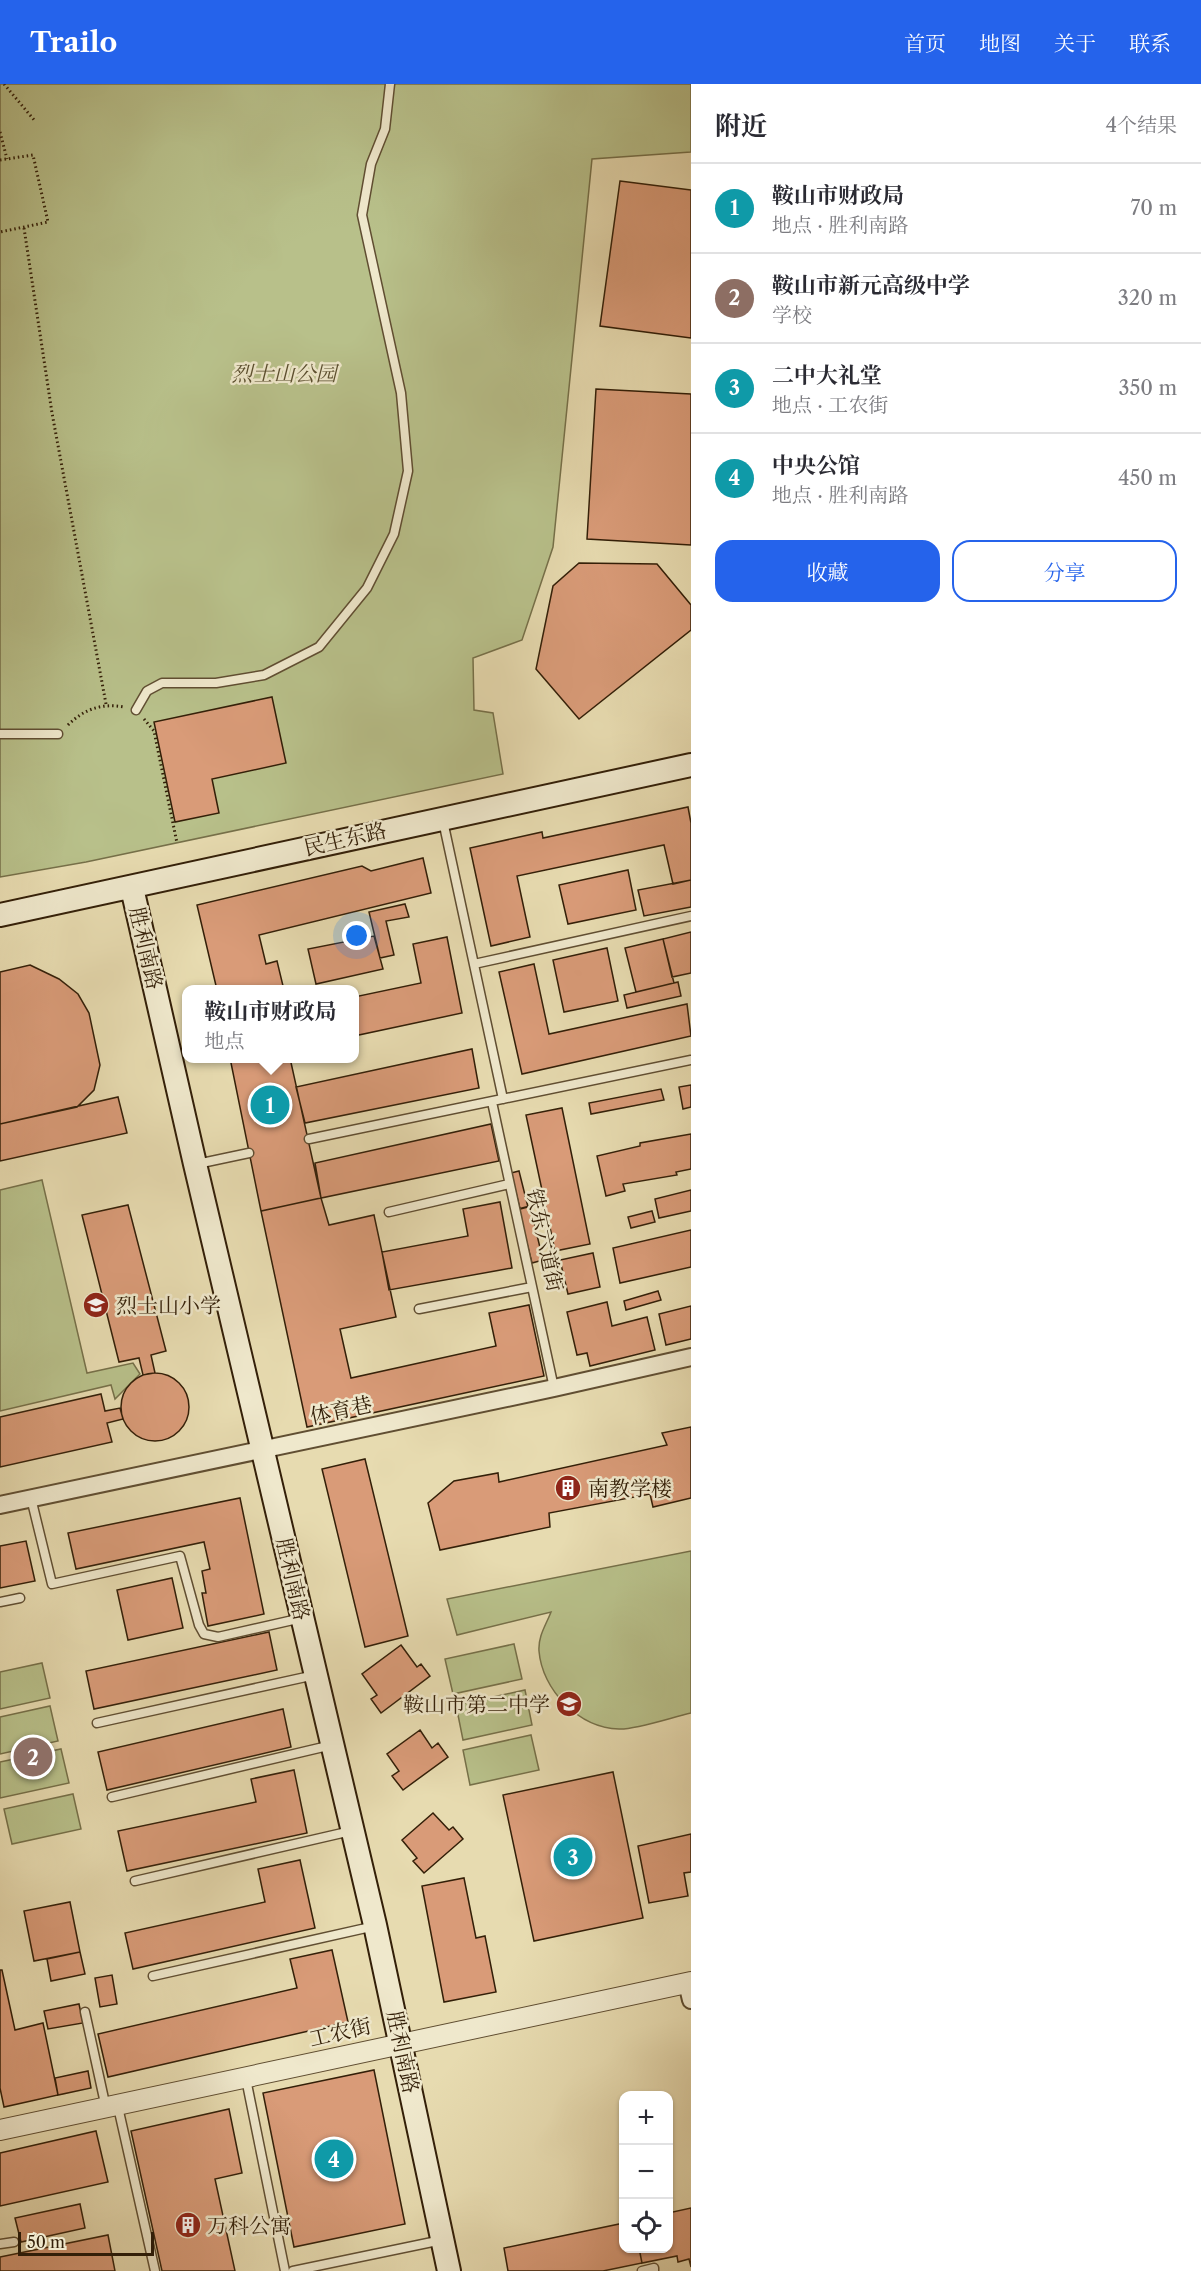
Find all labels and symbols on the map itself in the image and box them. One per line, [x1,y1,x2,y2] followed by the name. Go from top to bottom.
[232,361,339,386] park label: 烈士山公园
[301,817,389,861] street label: 民生东路
[124,904,168,992] street label: 胜利南路
[342,921,371,950] your location
[250,1082,290,1128] pin: 1
[522,1186,568,1294] street label: 铁东六道街
[81,1290,111,1320] school or university icon: 烈士山小学
[116,1293,221,1318] place label: 烈士山小学
[308,1391,374,1429] street label: 体育巷
[553,1473,583,1503] building icon: 南教学楼
[588,1476,672,1501] place label: 南教学楼
[271,1535,315,1623] street label: 胜利南路
[554,1689,584,1719] school or university icon: 鞍山市第二中学
[403,1692,550,1717] place label: 鞍山市第二中学
[14,1734,52,1780] pin: 2
[554,1834,592,1880] pin: 3
[382,2008,424,2096] street label: 胜利南路
[306,2013,374,2051] street label: 工农街
[314,2136,354,2182] pin: 4
[173,2210,203,2240] building icon: 万科公寓
[207,2213,291,2238] place label: 万科公寓
[18,2229,154,2256] scale bar

